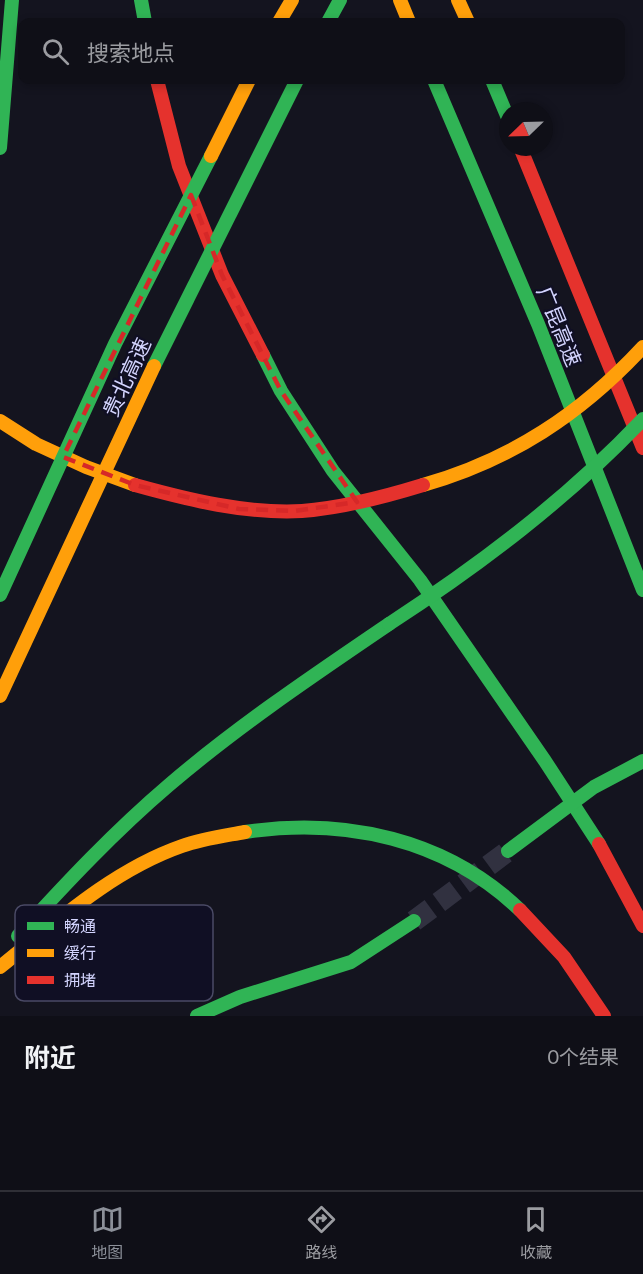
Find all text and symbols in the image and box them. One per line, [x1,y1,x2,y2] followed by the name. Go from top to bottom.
[18,18,625,84] search box
[39,35,72,68] icon: search
[87,39,175,66] text: 搜索地点
[499,102,553,156] north arrow
[533,282,587,370] street label: 广昆高速
[97,334,155,420] street label: 贵北高速
[15,905,213,1001] legend
[64,916,96,935] text: 畅通
[64,943,96,962] text: 缓行
[64,970,96,989] text: 拥堵
[24,1041,76,1073] text: 附近
[547,1044,619,1068] text: 0个结果
[91,1203,124,1263] tab: 地图
[305,1203,338,1263] tab: 路线
[519,1203,552,1263] tab: 收藏

